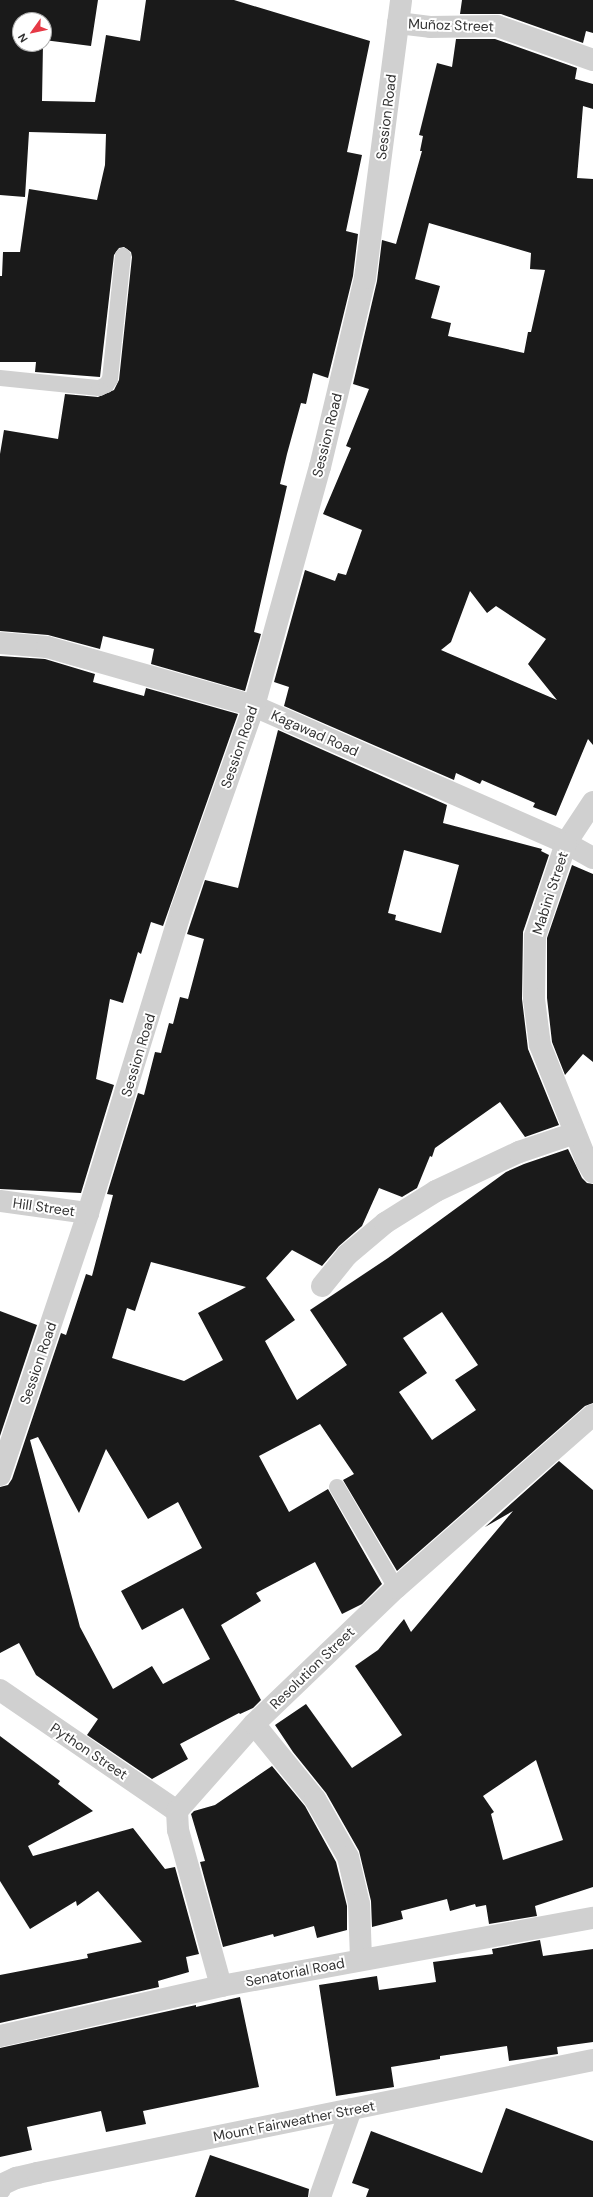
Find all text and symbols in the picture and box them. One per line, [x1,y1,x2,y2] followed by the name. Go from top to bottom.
[12,12,52,52] north arrow
[408,15,494,35] street label: Muñoz Street
[15,31,31,45] text: N
[372,73,400,161] street label: Session Road
[308,391,346,479] street label: Session Road
[217,704,261,790] street label: Session Road
[269,706,361,760] street label: Kagawad Road
[529,849,571,937] street label: Mabini Street
[117,1011,159,1099] street label: Session Road
[12,1194,76,1220] street label: Hill Street
[16,1320,60,1406] street label: Session Road
[266,1623,358,1713] street label: Resolution Street
[47,1719,131,1783] street label: Python Street
[244,1954,346,1990] street label: Senatorial Road
[212,2097,376,2145] street label: Mount Fairweather Street

